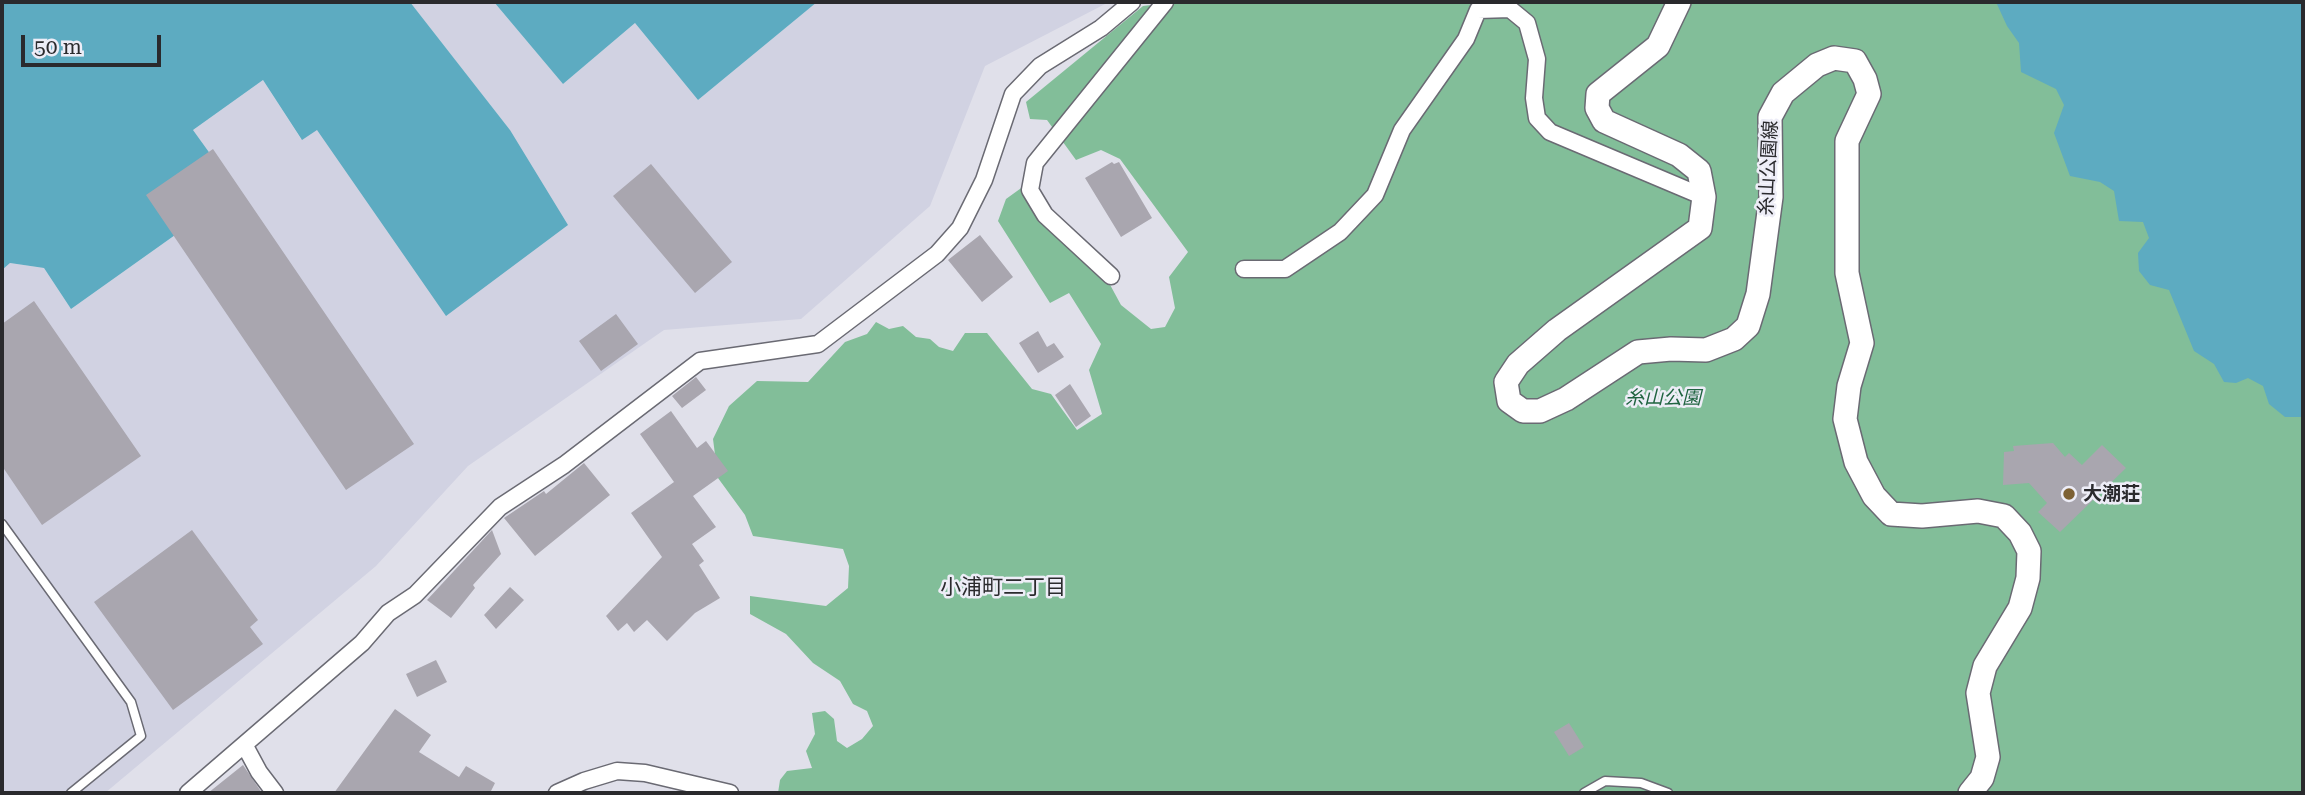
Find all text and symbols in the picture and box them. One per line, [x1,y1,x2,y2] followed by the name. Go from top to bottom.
[24,21,164,65] scale bar
[34,35,82,59] text: 50 m
[1755,120,1783,216] street label: 糸山公園線
[1625,387,1701,409] park label: 糸山公園
[2083,483,2140,505] place label: 大潮荘
[2061,486,2077,502] marker: 大潮荘
[940,575,1066,601] district label: 小浦町二丁目

